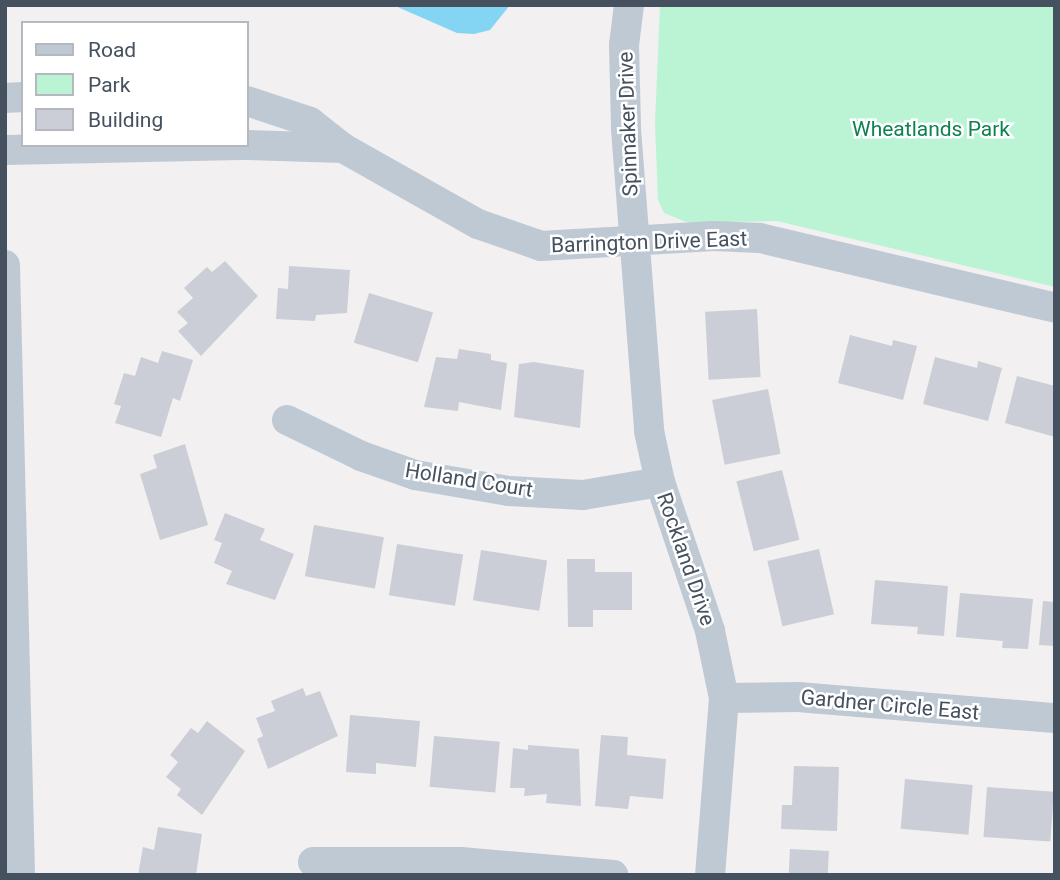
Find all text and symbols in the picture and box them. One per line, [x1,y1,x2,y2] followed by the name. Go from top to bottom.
[21,21,248,147] legend
[88,38,136,62] text: Road
[613,51,643,197] street label: Spinnaker Drive
[88,73,130,97] text: Park
[88,108,163,132] text: Building
[852,116,1010,142] park label: Wheatlands Park
[551,226,747,258] street label: Barrington Drive East
[403,457,535,503] street label: Holland Court
[651,489,721,629] street label: Rockland Drive
[800,685,980,725] street label: Gardner Circle East

